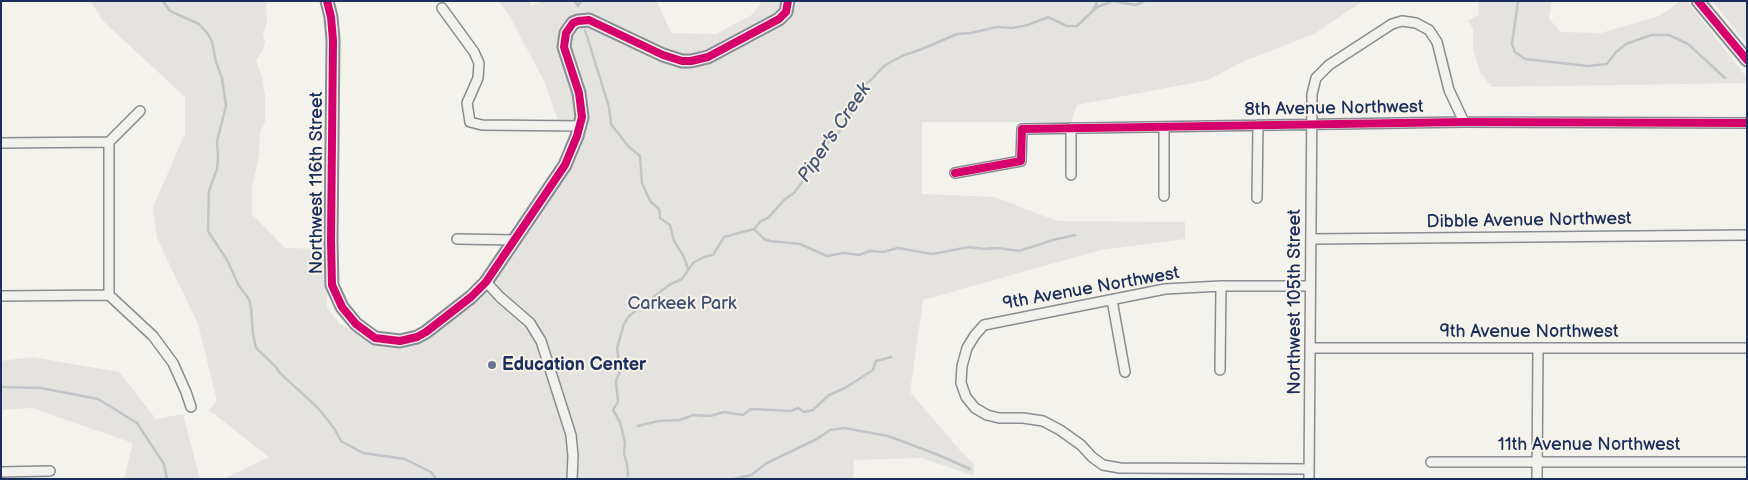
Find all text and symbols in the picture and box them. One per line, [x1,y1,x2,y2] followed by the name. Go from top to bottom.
[793,79,877,187] water label: Piper's Creek
[306,92,328,274] street label: Northwest 116th Street
[1244,97,1424,121] street label: 8th Avenue Northwest
[1426,208,1632,234] street label: Dibble Avenue Northwest
[1284,209,1306,395] street label: Northwest 105th Street
[1001,263,1181,315] street label: 9th Avenue Northwest
[627,293,737,315] park label: Carkeek Park
[1440,321,1618,343] street label: 9th Avenue Northwest
[502,354,646,376] place label: Education Center
[486,359,498,371] marker: Education Center
[1498,434,1680,456] street label: 11th Avenue Northwest

